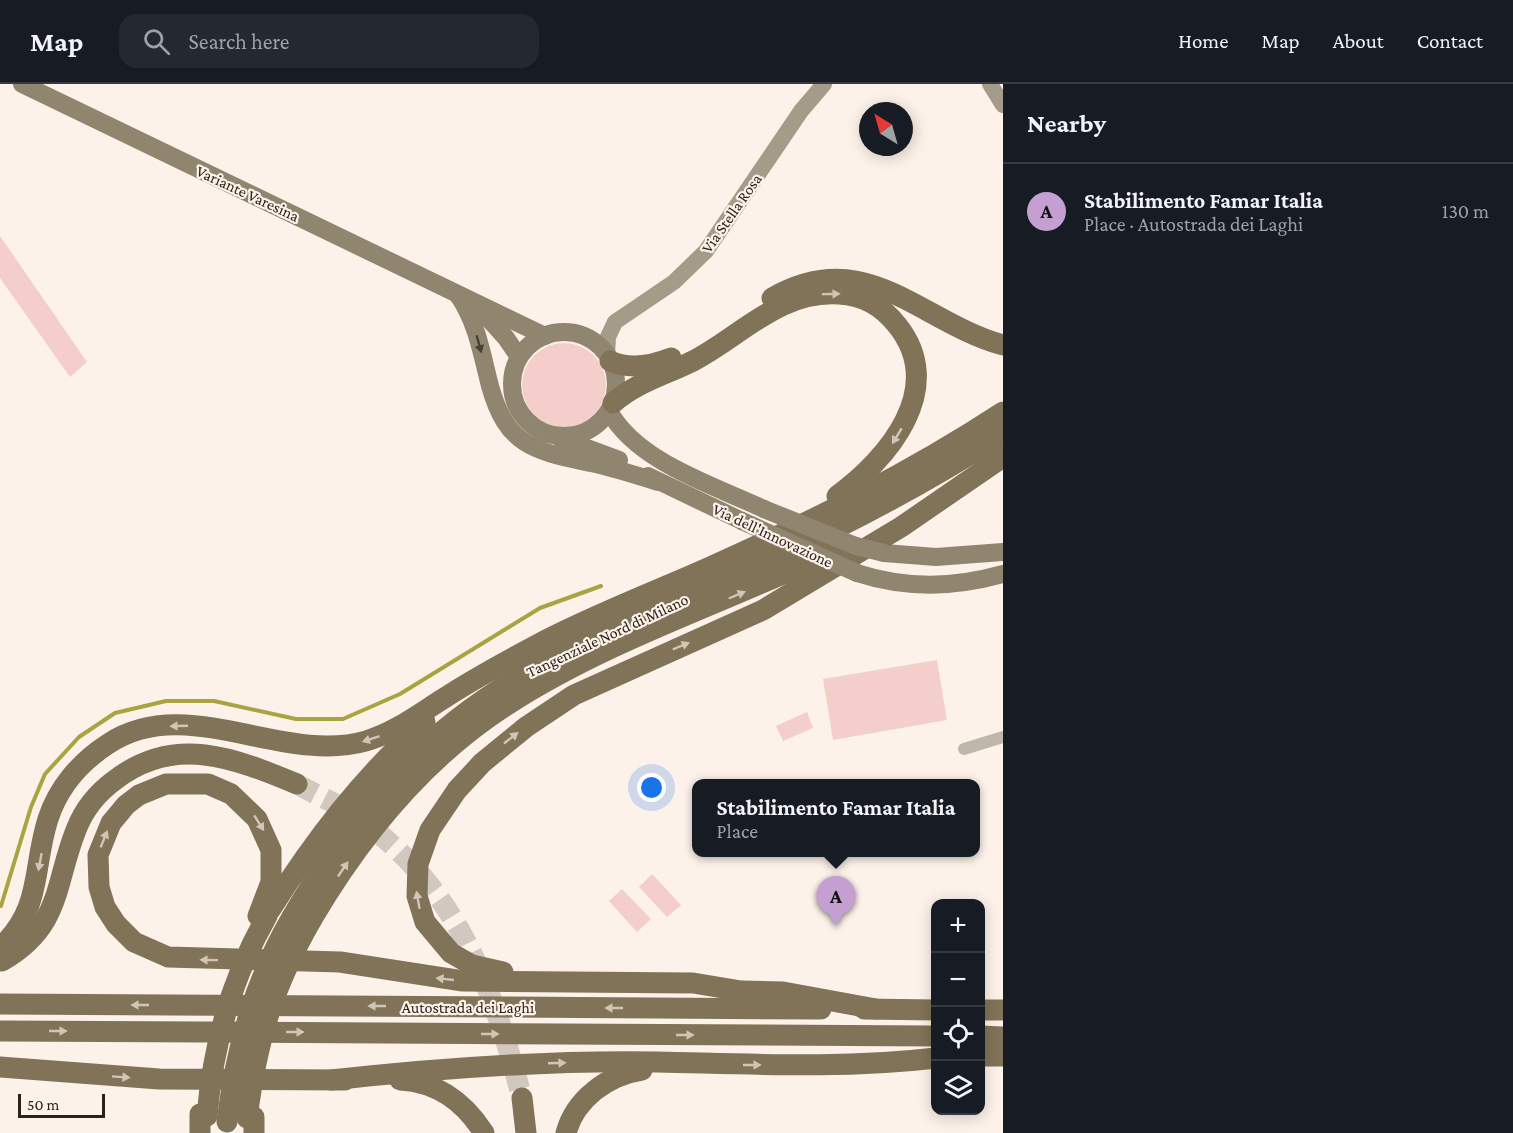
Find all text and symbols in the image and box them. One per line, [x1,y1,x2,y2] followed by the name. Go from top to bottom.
[119,14,539,68] search box
[140,25,173,58] icon: search
[30,26,83,57] text: Map
[188,29,289,54] text: Search here
[1178,29,1228,53] text: Home
[1261,29,1300,53] text: Map
[1333,29,1384,53] text: About
[1417,29,1483,53] text: Contact
[859,102,913,156] north arrow
[1027,109,1106,138] text: Nearby
[194,162,302,225] street label: Variante Varesina
[698,170,765,256] street label: Via Stella Rosa
[1084,188,1323,213] text: Stabilimento Famar Italia
[1041,200,1052,222] text: A
[1442,200,1489,222] text: 130 m
[1084,213,1303,235] text: Place · Autostrada dei Laghi
[822,290,841,299] one-way arrow
[475,335,485,353] one-way arrow
[892,428,902,445] one-way arrow
[710,500,835,571] street label: Via dell'Innovazione
[524,590,691,681] street label: Tangenziale Nord di Milano
[728,590,746,599] one-way arrow
[673,641,691,651] one-way arrow
[170,721,189,731] one-way arrow
[503,733,518,745] one-way arrow
[362,734,380,744] one-way arrow
[637,773,666,802] your location
[692,779,980,857] popup
[717,795,955,820] text: Stabilimento Famar Italia
[253,815,264,831] one-way arrow
[717,820,758,842] text: Place
[100,830,109,848] one-way arrow
[35,852,44,871] one-way arrow
[337,861,348,877] one-way arrow
[816,876,856,926] pin: A
[413,890,422,909] one-way arrow
[931,899,985,1115] map controls
[931,899,985,953] button: +
[931,953,985,1007] button: −
[200,955,219,964] one-way arrow
[435,974,454,984] one-way arrow
[402,999,534,1017] street label: Autostrada dei Laghi
[131,1000,150,1010] one-way arrow
[368,1001,387,1011] one-way arrow
[605,1003,624,1012] one-way arrow
[931,1007,985,1061] button: locate
[49,1026,68,1036] one-way arrow
[286,1028,305,1037] one-way arrow
[481,1029,500,1039] one-way arrow
[676,1030,695,1040] one-way arrow
[548,1059,567,1068] one-way arrow
[743,1060,762,1070] one-way arrow
[931,1061,985,1115] button: layers
[112,1072,131,1081] one-way arrow
[18,1091,105,1118] scale bar
[27,1096,59,1113] text: 50 m

